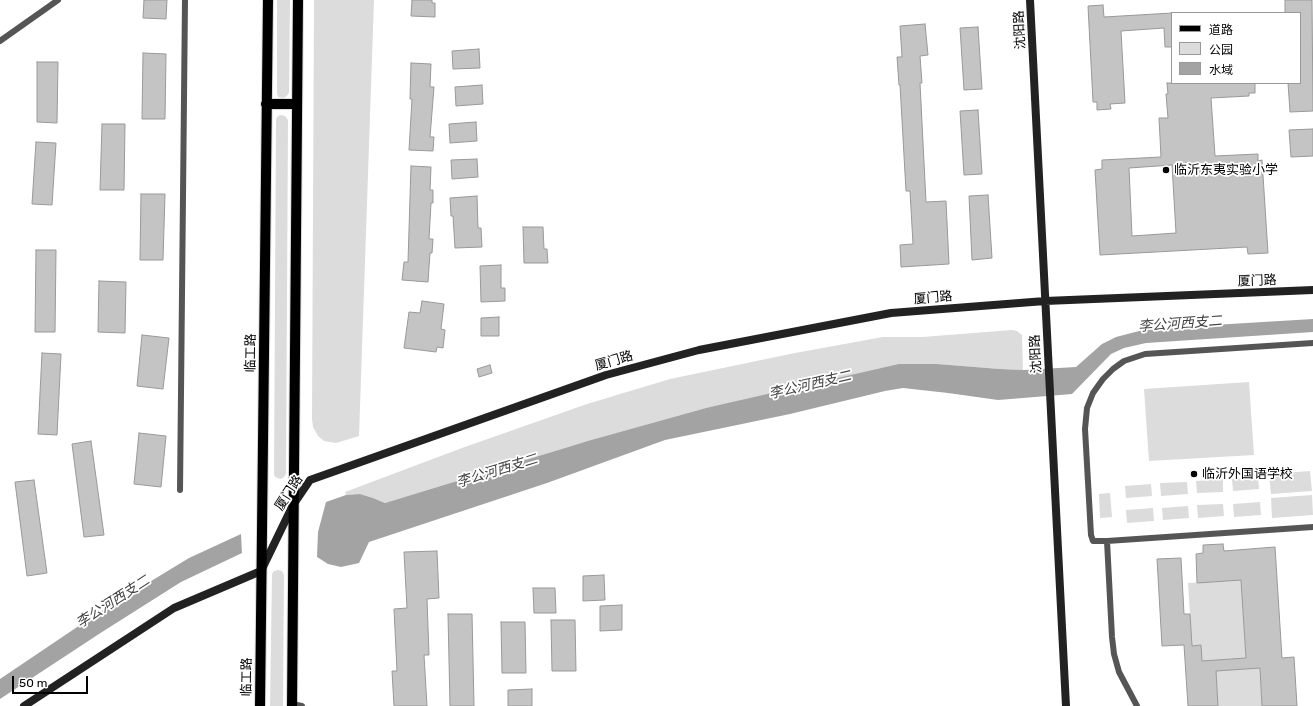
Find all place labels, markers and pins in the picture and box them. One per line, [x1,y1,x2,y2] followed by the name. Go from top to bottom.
[1174,162,1278,178] place label: 临沂东夷实验小学
[1161,165,1171,175] marker: 临沂东夷实验小学
[1202,466,1293,482] place label: 临沂外国语学校
[1189,469,1199,479] marker: 临沂外国语学校

